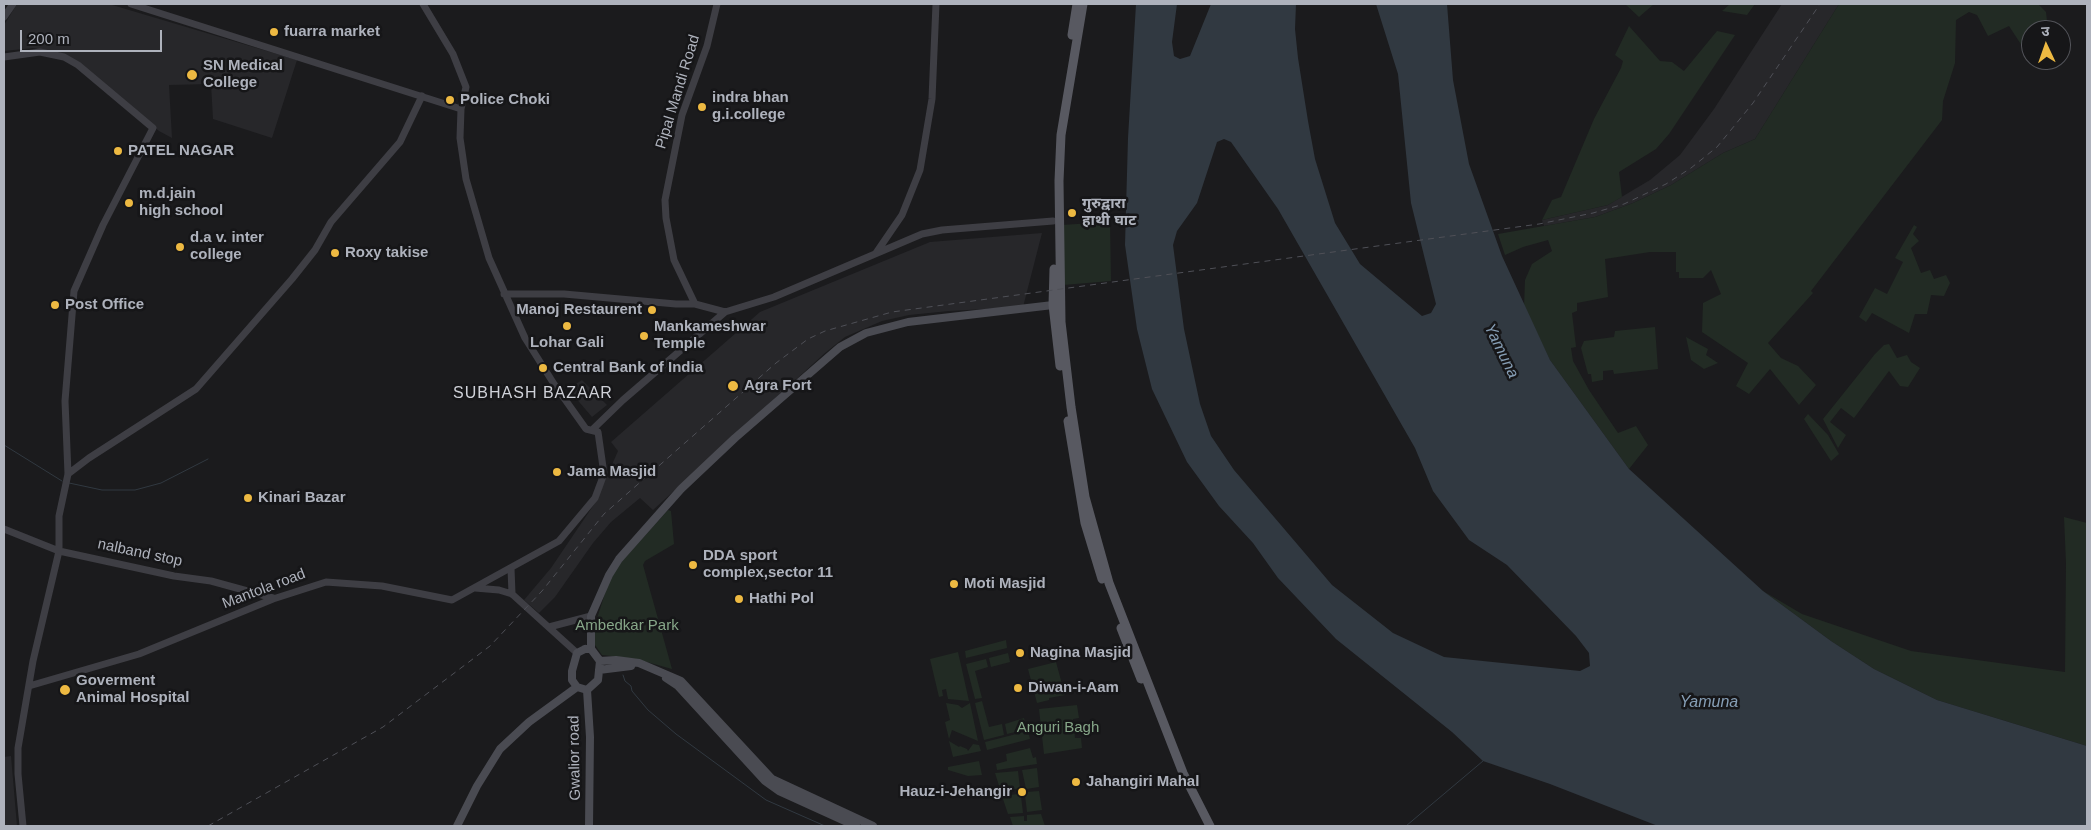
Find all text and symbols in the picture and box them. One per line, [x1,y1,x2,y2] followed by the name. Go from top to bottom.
[22,20,165,52] scale bar
[2021,20,2071,70] north arrow
[284,23,380,41] place label: fuarra market
[2041,23,2050,39] text: उ
[268,26,280,38] marker: fuarra market
[28,30,70,47] text: 200 m
[652,33,704,151] street label: Pipal Mandi Road
[203,57,283,92] place label: SN Medical College
[185,68,199,82] marker: SN Medical College
[712,89,789,124] place label: indra bhan g.i.college
[460,91,550,109] place label: Police Choki
[444,94,456,106] marker: Police Choki
[696,101,708,113] marker: indra bhan g.i.college
[128,142,234,160] place label: PATEL NAGAR
[112,145,124,157] marker: PATEL NAGAR
[139,185,223,220] place label: m.d.jain high school
[1082,195,1136,230] place label: गुरुद्वारा हाथी घाट
[123,197,135,209] marker: m.d.jain high school
[1066,207,1078,219] marker: गुरुद्वारा हाथी घाट
[190,229,264,264] place label: d.a v. inter college
[174,241,186,253] marker: d.a v. inter college
[345,244,428,262] place label: Roxy takise
[329,247,341,259] marker: Roxy takise
[65,296,144,314] place label: Post Office
[49,299,61,311] marker: Post Office
[516,301,642,319] place label: Manoj Restaurent
[646,304,658,316] marker: Manoj Restaurent
[654,318,766,353] place label: Mankameshwar Temple
[561,320,573,332] marker: Lohar Gali
[1480,321,1522,381] water label: Yamuna
[638,330,650,342] marker: Mankameshwar Temple
[530,334,604,352] place label: Lohar Gali
[553,359,703,377] place label: Central Bank of India
[537,362,549,374] marker: Central Bank of India
[744,377,812,395] place label: Agra Fort
[726,379,740,393] marker: Agra Fort
[451,384,615,404] district label: SUBHASH BAZAAR
[567,463,656,481] place label: Jama Masjid
[551,466,563,478] marker: Jama Masjid
[258,489,346,507] place label: Kinari Bazar
[242,492,254,504] marker: Kinari Bazar
[96,535,184,571] street label: nalband stop
[703,547,833,582] place label: DDA sport complex,sector 11
[687,559,699,571] marker: DDA sport complex,sector 11
[220,565,308,613] street label: Mantola road
[964,575,1046,593] place label: Moti Masjid
[948,578,960,590] marker: Moti Masjid
[749,590,814,608] place label: Hathi Pol
[733,593,745,605] marker: Hathi Pol
[575,617,679,635] park label: Ambedkar Park
[1030,644,1131,662] place label: Nagina Masjid
[1014,647,1026,659] marker: Nagina Masjid
[76,672,189,707] place label: Goverment Animal Hospital
[1028,679,1119,697] place label: Diwan-i-Aam
[1012,682,1024,694] marker: Diwan-i-Aam
[58,683,72,697] marker: Goverment Animal Hospital
[1680,693,1738,713] water label: Yamuna
[565,715,585,801] street label: Gwalior road
[1017,719,1099,737] park label: Anguri Bagh
[1086,773,1199,791] place label: Jahangiri Mahal
[1070,776,1082,788] marker: Jahangiri Mahal
[899,783,1012,801] place label: Hauz-i-Jehangir
[1016,786,1028,798] marker: Hauz-i-Jehangir

